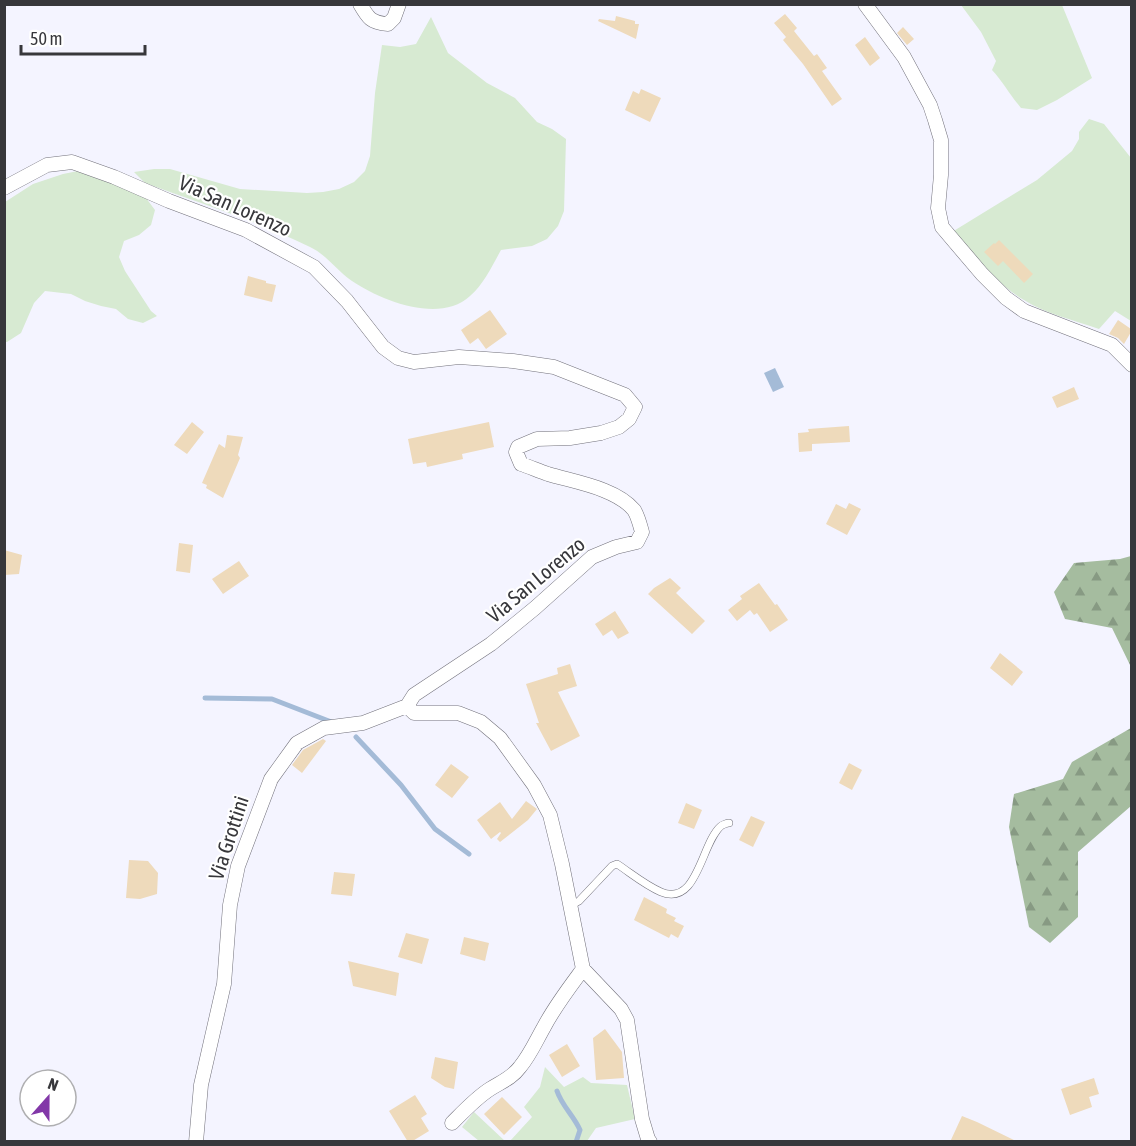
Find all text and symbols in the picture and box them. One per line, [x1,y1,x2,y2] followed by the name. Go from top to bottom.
[21,18,146,56] scale bar
[30,28,62,49] text: 50 m
[175,170,295,241] street label: Via San Lorenzo
[481,531,589,627] street label: Via San Lorenzo
[203,793,253,883] street label: Via Grottini
[18,1068,78,1128] north arrow
[46,1074,61,1094] text: N

